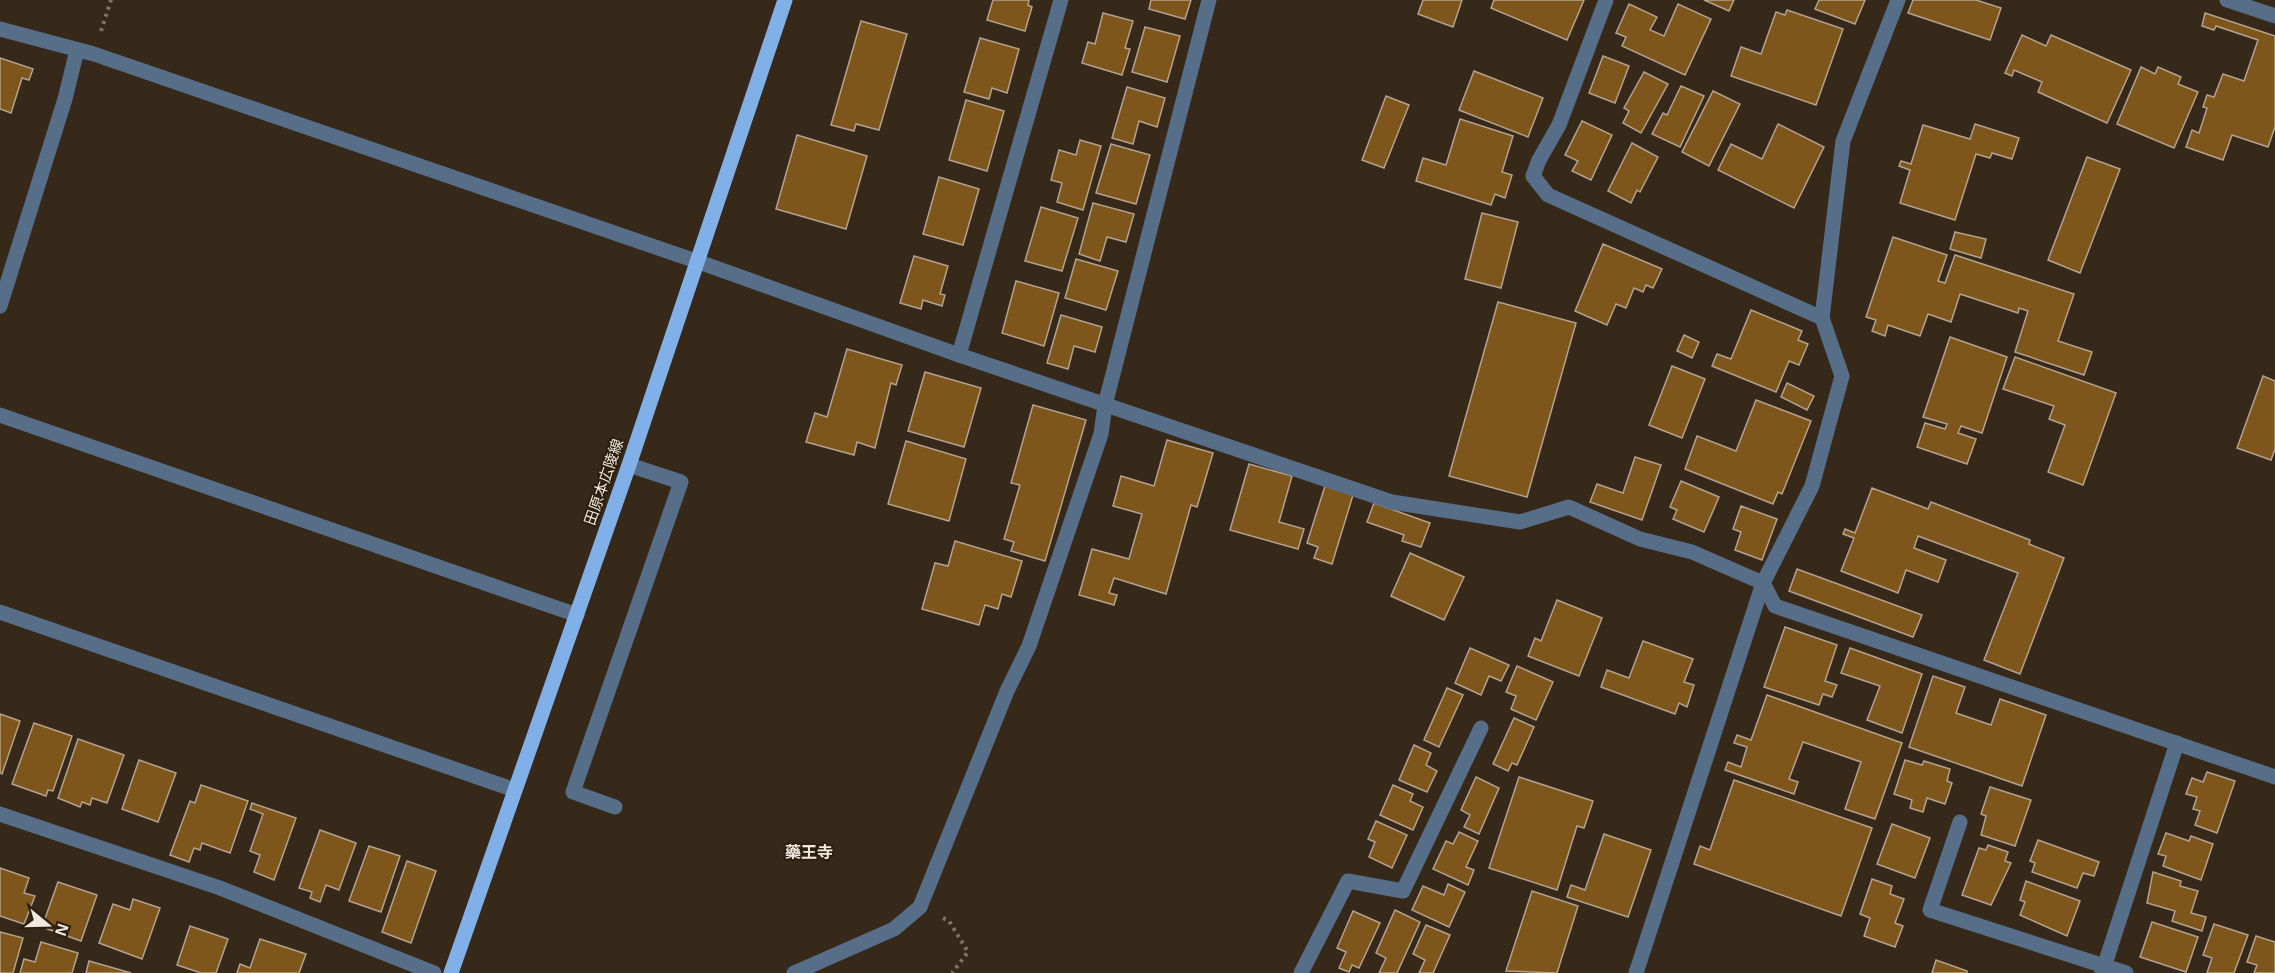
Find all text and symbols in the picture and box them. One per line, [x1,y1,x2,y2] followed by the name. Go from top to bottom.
[581,437,626,527] street label: 田原本広陵線
[785,844,833,861] district label: 藥王寺
[18,895,78,955] north arrow
[52,921,72,938] text: N

